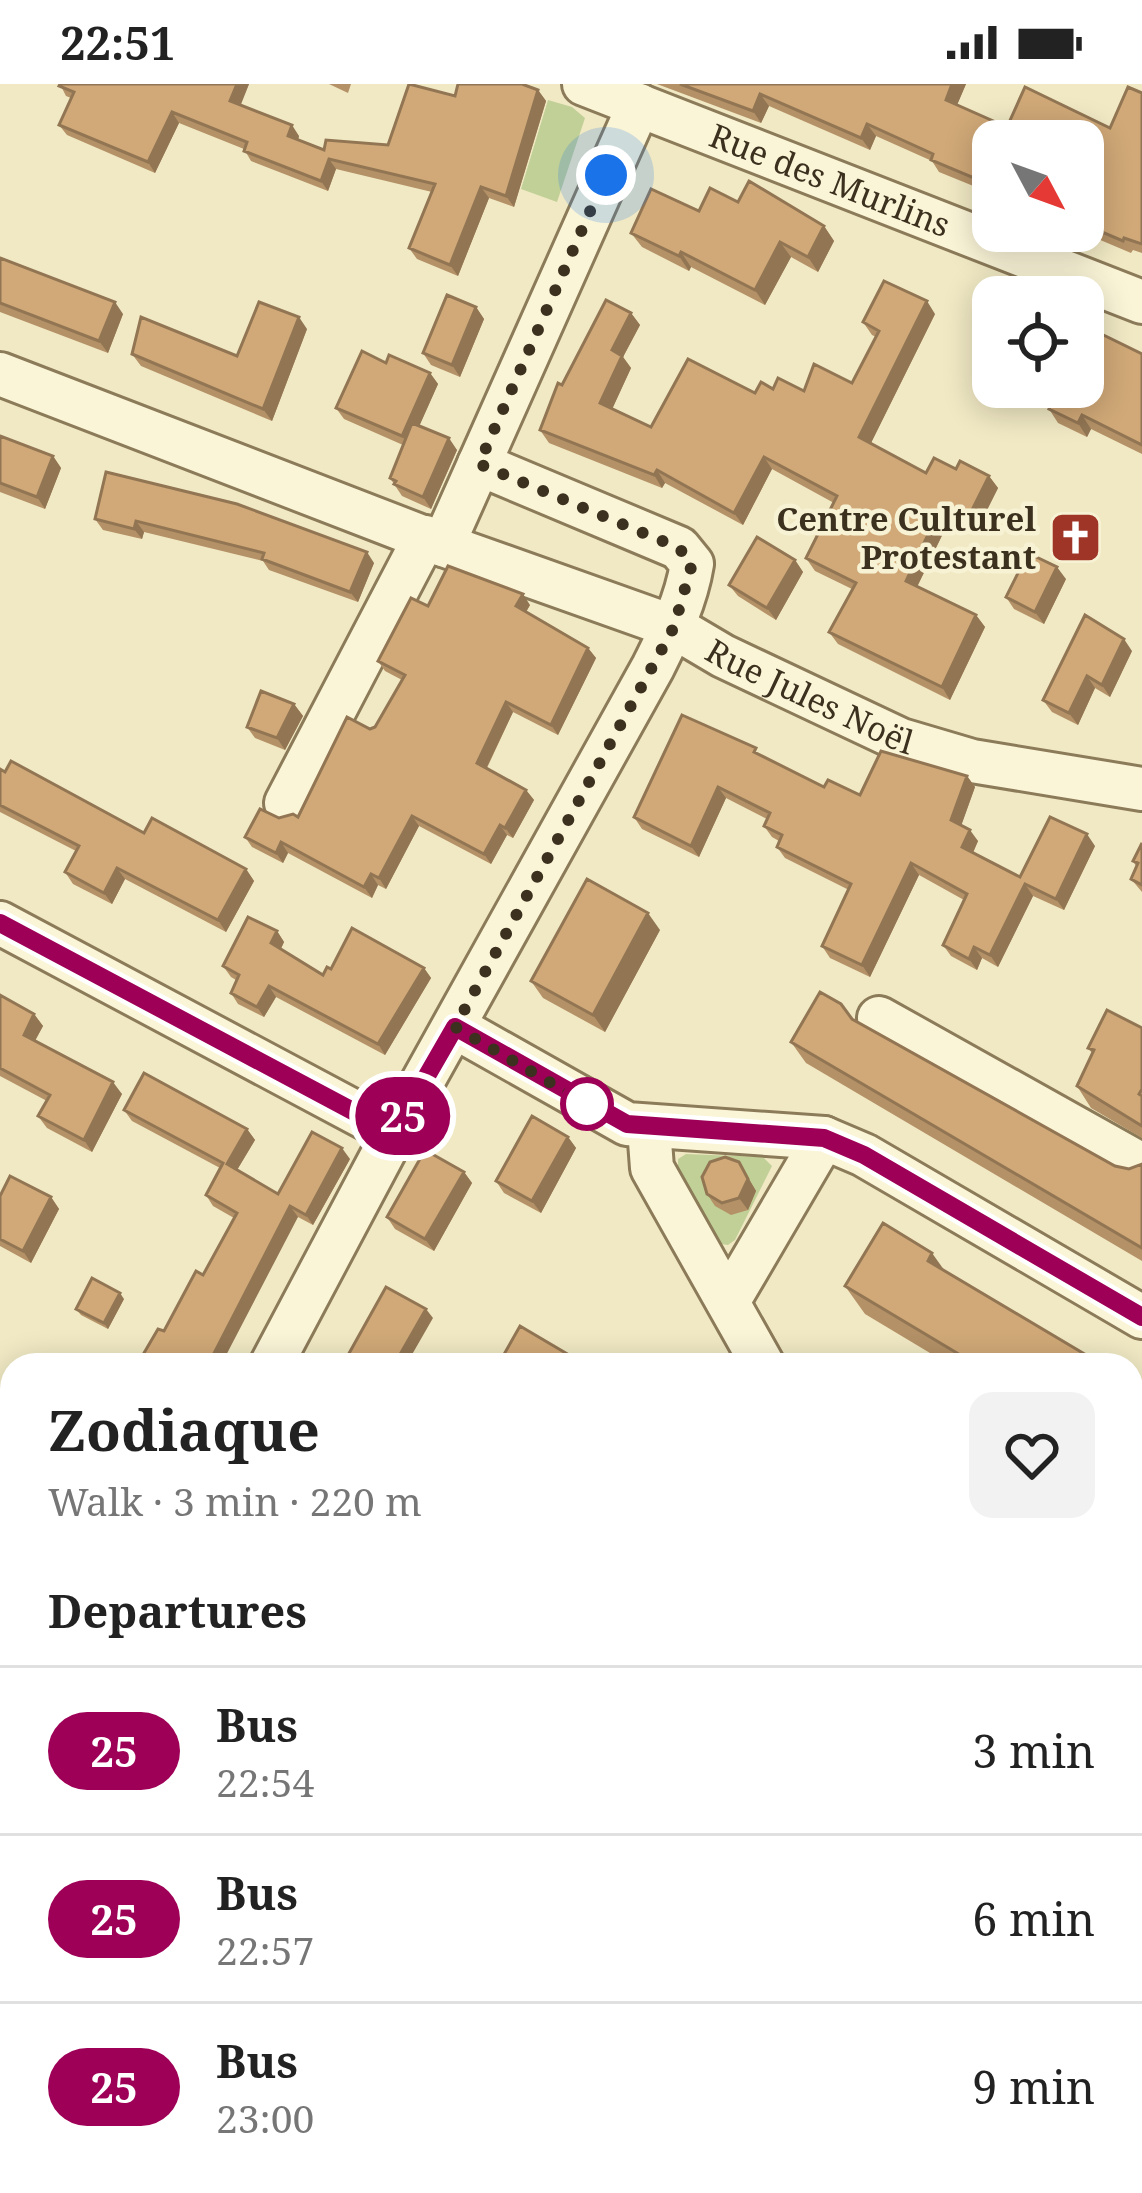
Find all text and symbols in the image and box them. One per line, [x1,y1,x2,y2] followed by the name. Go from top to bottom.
[60,12,175,73] text: 22:51
[703,112,957,247] street label: Rue des Murlins
[972,120,1104,252] north arrow
[972,120,1104,408] map controls
[576,145,636,205] your location
[972,276,1104,408] button: locate
[776,496,1036,579] place label: Centre Culturel Protestant
[1047,510,1103,566] church icon: Centre Culturel Protestant
[698,628,919,764] street label: Rue Jules Noël
[349,1077,457,1155] line badge: 25
[562,1079,612,1129] unlabelled marker
[379,1087,427,1144] text: 25
[48,1390,320,1468] text: Zodiaque
[969,1392,1095,1518] button: heart
[48,1474,422,1527] text: Walk · 3 min · 220 m
[48,1580,307,1641] text: Departures
[216,1694,298,1755] text: Bus
[972,1720,1095,1781] text: 3 min
[90,1722,138,1779] text: 25
[216,1755,314,1808] text: 22:54
[216,1862,298,1923] text: Bus
[972,1888,1095,1949] text: 6 min
[90,1890,138,1947] text: 25
[216,1923,314,1976] text: 22:57
[216,2030,298,2091] text: Bus
[972,2056,1095,2117] text: 9 min
[90,2058,138,2115] text: 25
[216,2091,314,2144] text: 23:00

